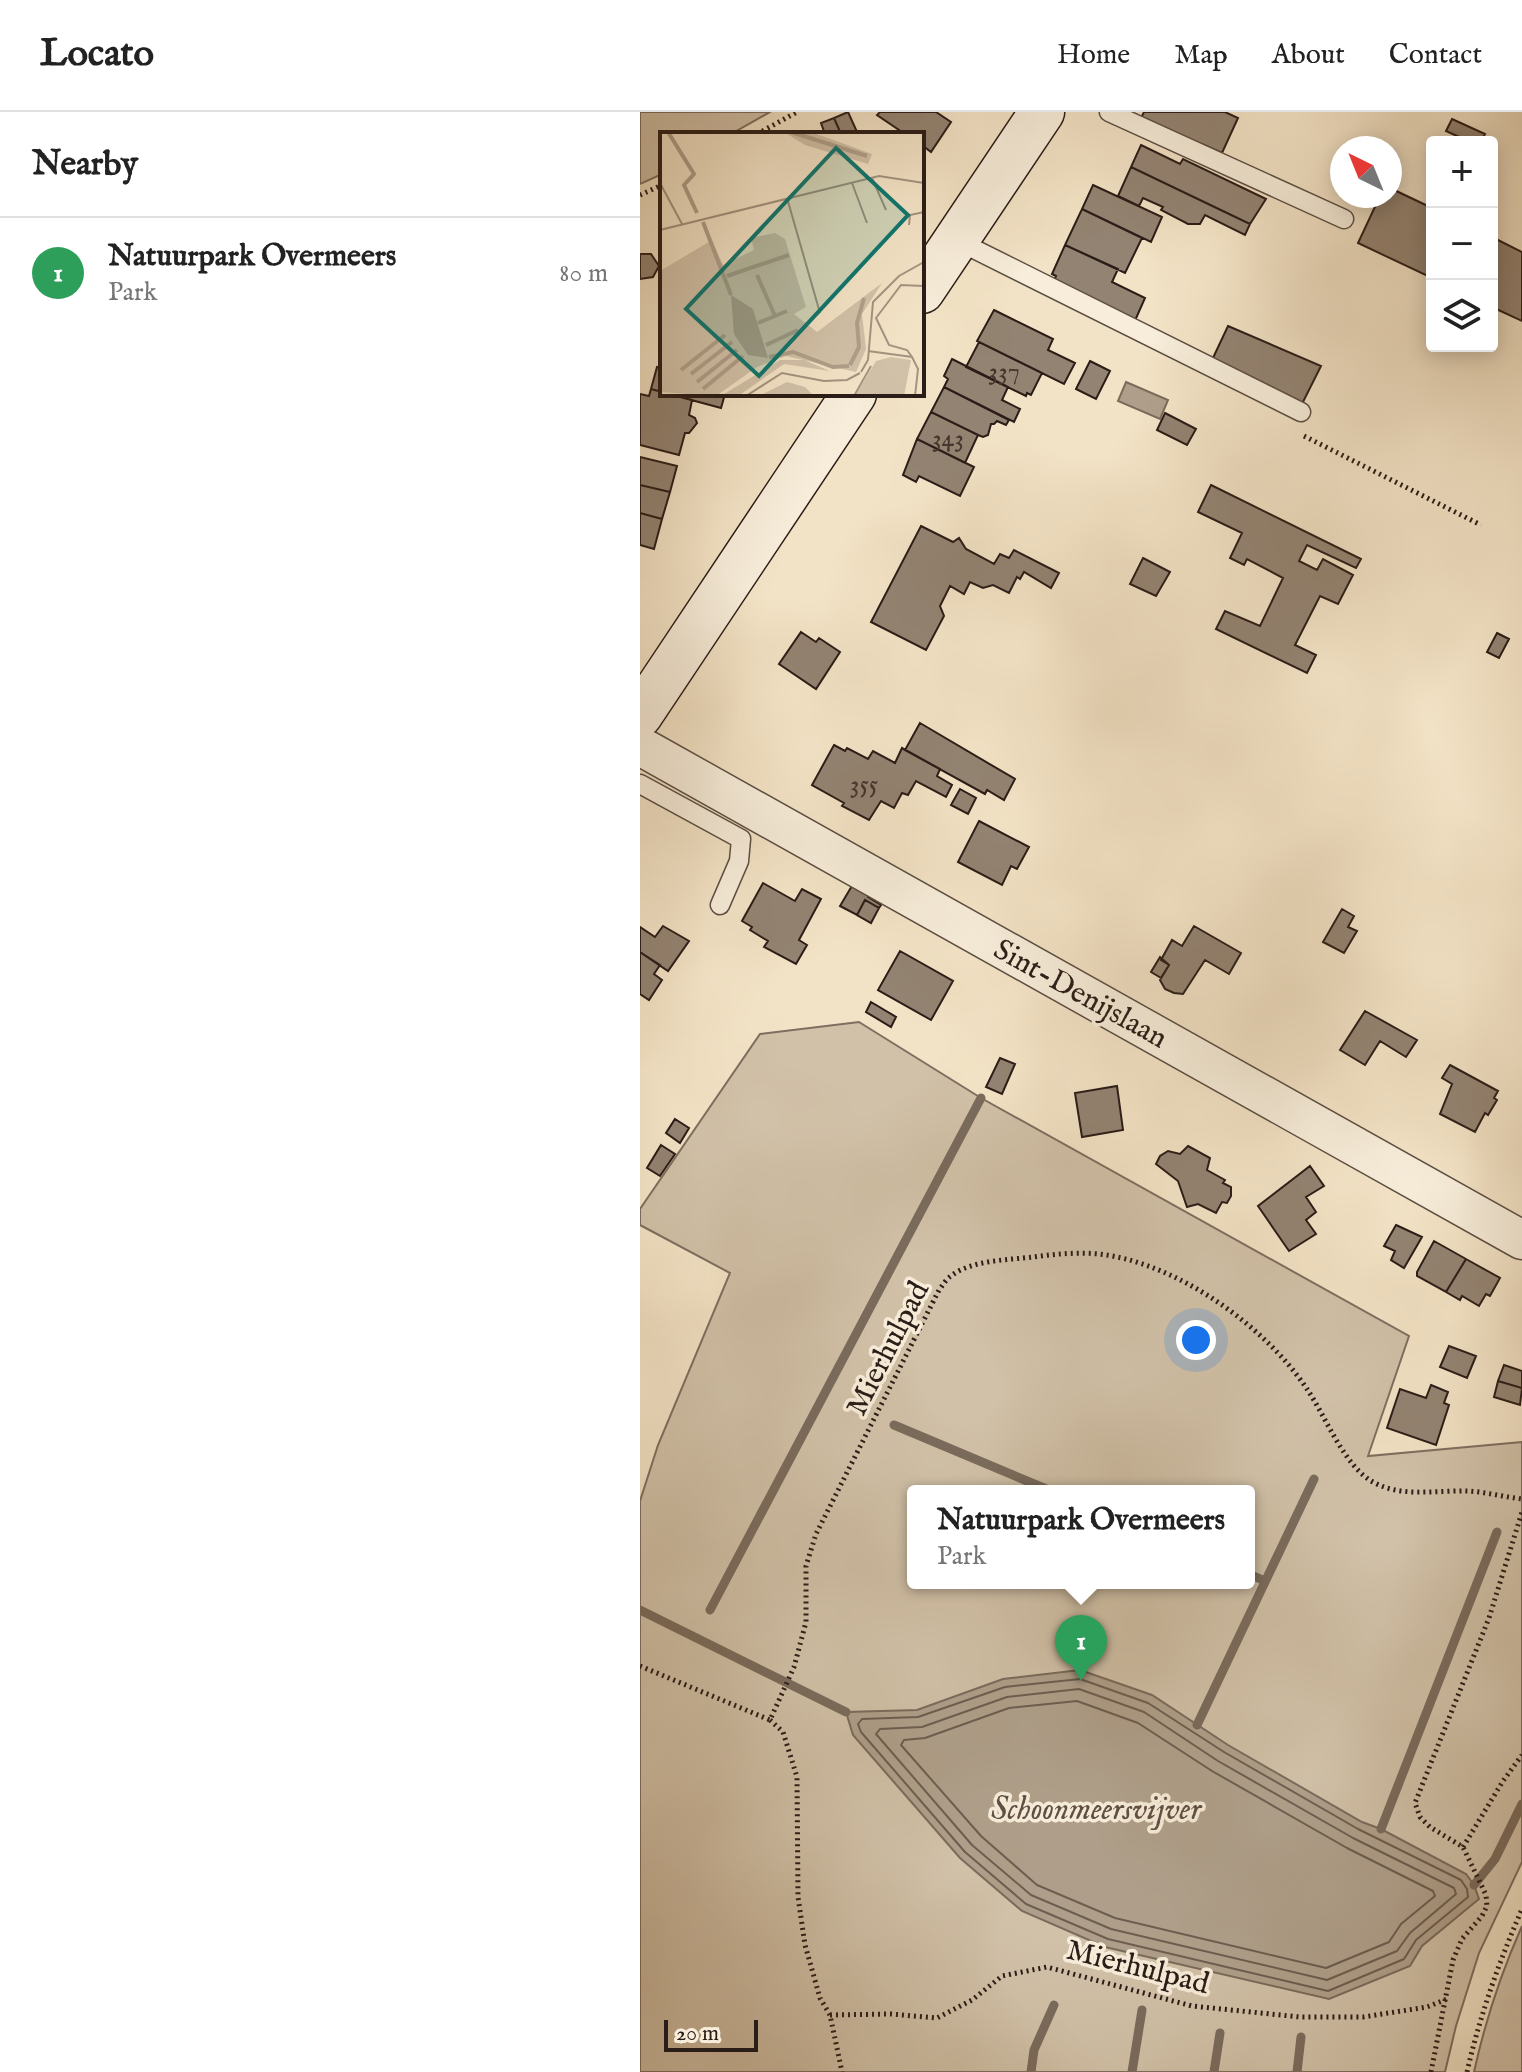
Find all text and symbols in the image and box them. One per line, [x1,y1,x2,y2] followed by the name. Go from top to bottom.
[40,31,154,79] text: Locato
[1057,38,1130,73] text: Home
[1174,38,1228,73] text: Map
[1272,38,1345,73] text: About
[1389,38,1482,73] text: Contact
[660,132,924,396] inset map
[1330,136,1402,208] north arrow
[1426,136,1498,352] map controls
[1426,136,1498,208] button: +
[32,143,138,186] text: Nearby
[1426,208,1498,280] button: −
[108,238,396,276] text: Natuurpark Overmeers
[53,257,63,290] text: 1
[559,257,608,290] text: 80 m
[108,276,157,309] text: Park
[1426,280,1498,352] button: layers
[988,355,1020,388] house number: 337
[932,422,964,455] house number: 343
[850,768,878,801] house number: 355
[986,931,1174,1058] street label: Sint-Denijslaan
[839,1275,939,1422] street label: Mierhulpad
[1176,1320,1216,1360] your location
[907,1485,1255,1589] popup
[937,1502,1225,1540] text: Natuurpark Overmeers
[937,1540,986,1573] text: Park
[1055,1615,1107,1681] pin: 1
[991,1790,1203,1831] water label: Schoonmeersvijver
[1062,1932,1214,2004] street label: Mierhulpad
[664,2016,758,2052] scale bar
[676,2020,719,2048] text: 20 m

